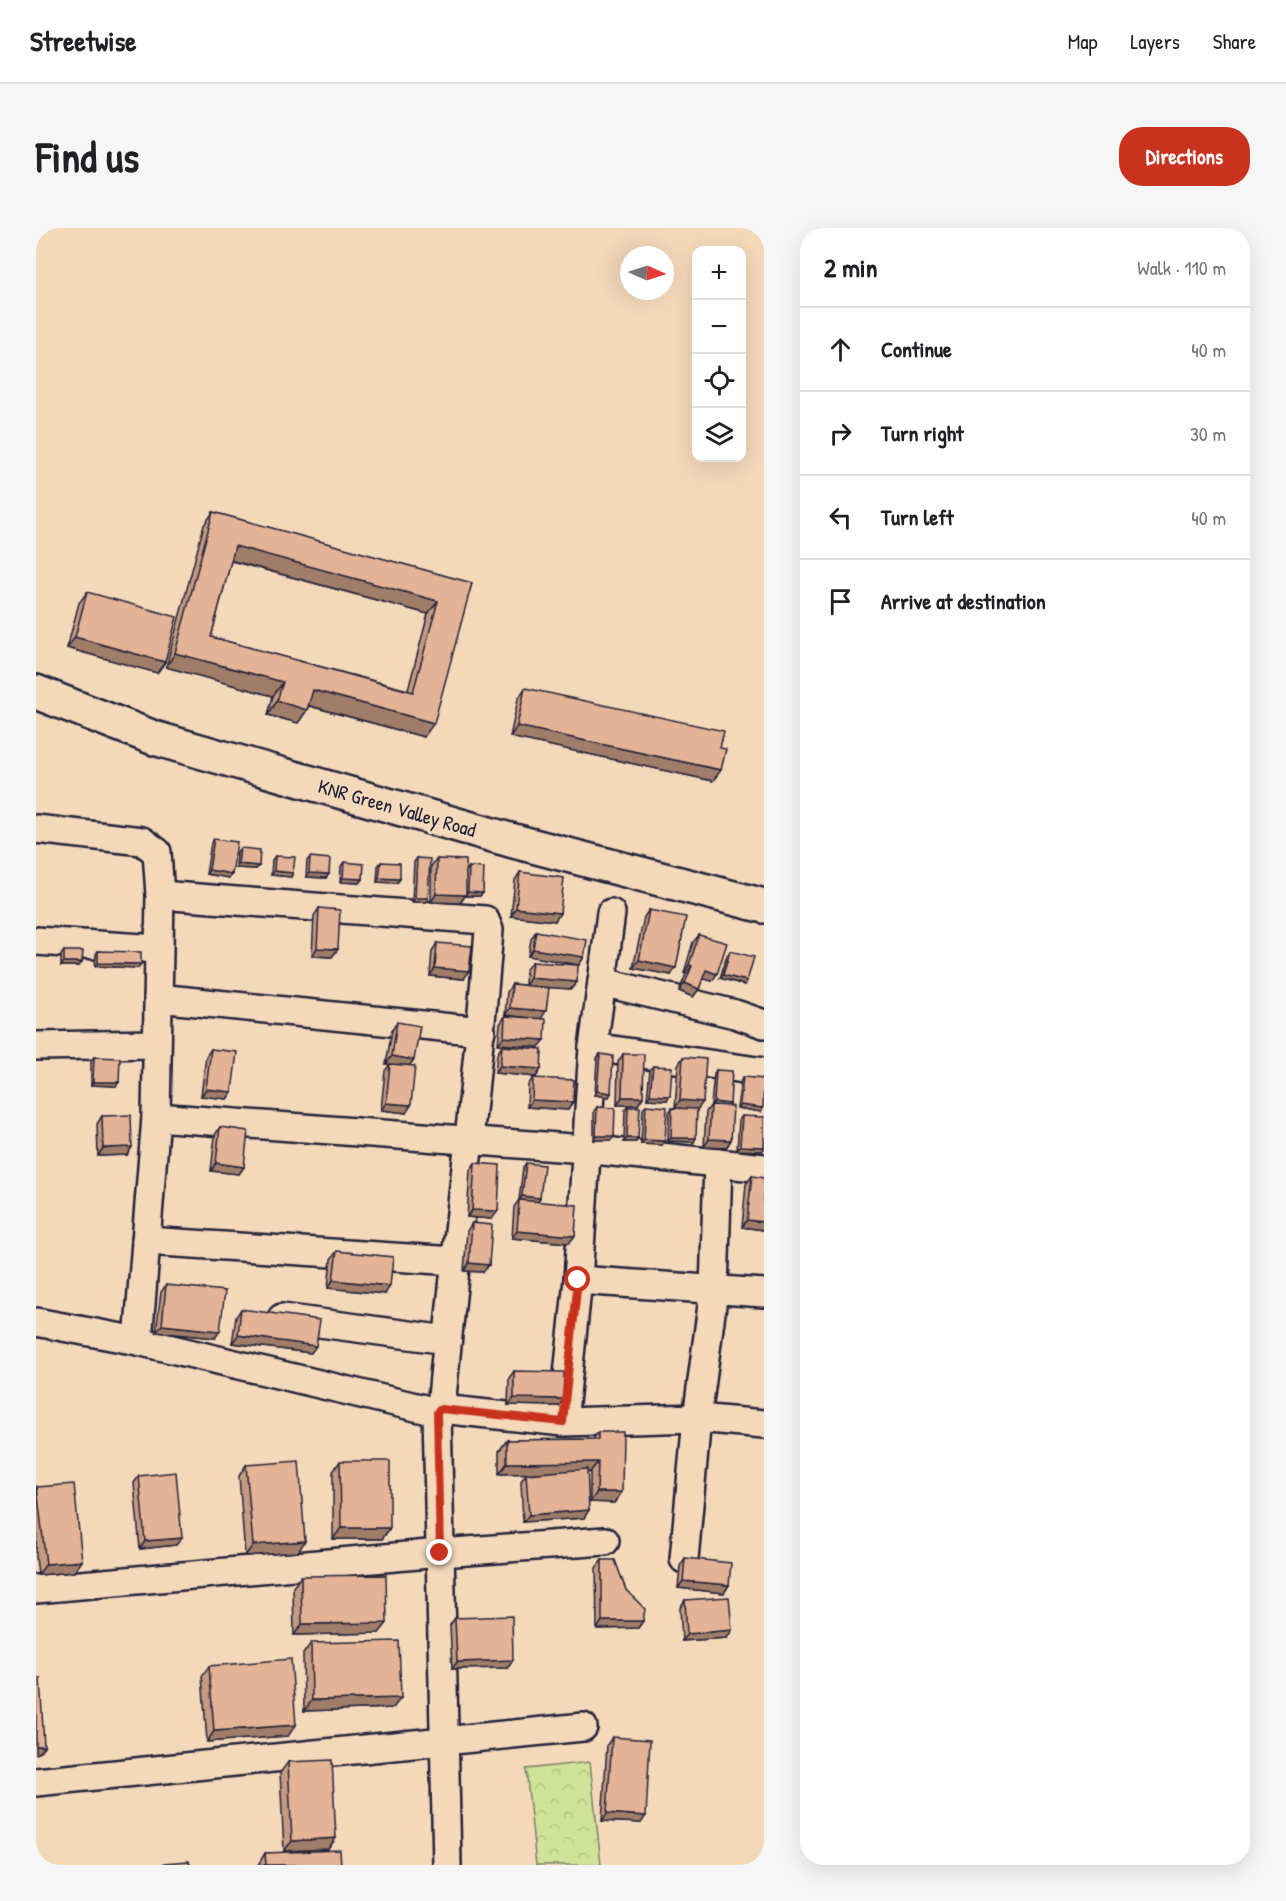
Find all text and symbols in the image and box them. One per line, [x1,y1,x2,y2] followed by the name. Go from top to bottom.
[30,22,136,60] text: Streetwise
[1068,27,1097,56] text: Map
[1130,27,1180,56] text: Layers
[1213,27,1256,56] text: Share
[1119,127,1250,186] button: Directions
[36,128,139,185] text: Find us
[620,246,674,300] north arrow
[692,246,746,462] map controls
[692,246,746,300] button: +
[824,250,877,285] text: 2 min
[1137,254,1226,281] text: Walk · 110 m
[692,300,746,354] button: −
[824,333,857,366] icon: ahead
[881,334,952,364] text: Continue
[1191,336,1226,363] text: 40 m
[692,354,746,408] button: locate
[692,408,746,462] button: layers
[824,417,857,450] icon: right
[881,418,964,448] text: Turn right
[1190,420,1226,447] text: 30 m
[824,501,857,534] icon: left
[881,502,954,532] text: Turn left
[1191,504,1226,531] text: 40 m
[824,585,857,618] icon: arrive
[881,586,1046,616] text: Arrive at destination
[315,772,479,843] street label: KNR Green Valley Road
[564,1266,590,1292] route start
[426,1539,452,1565] route end

